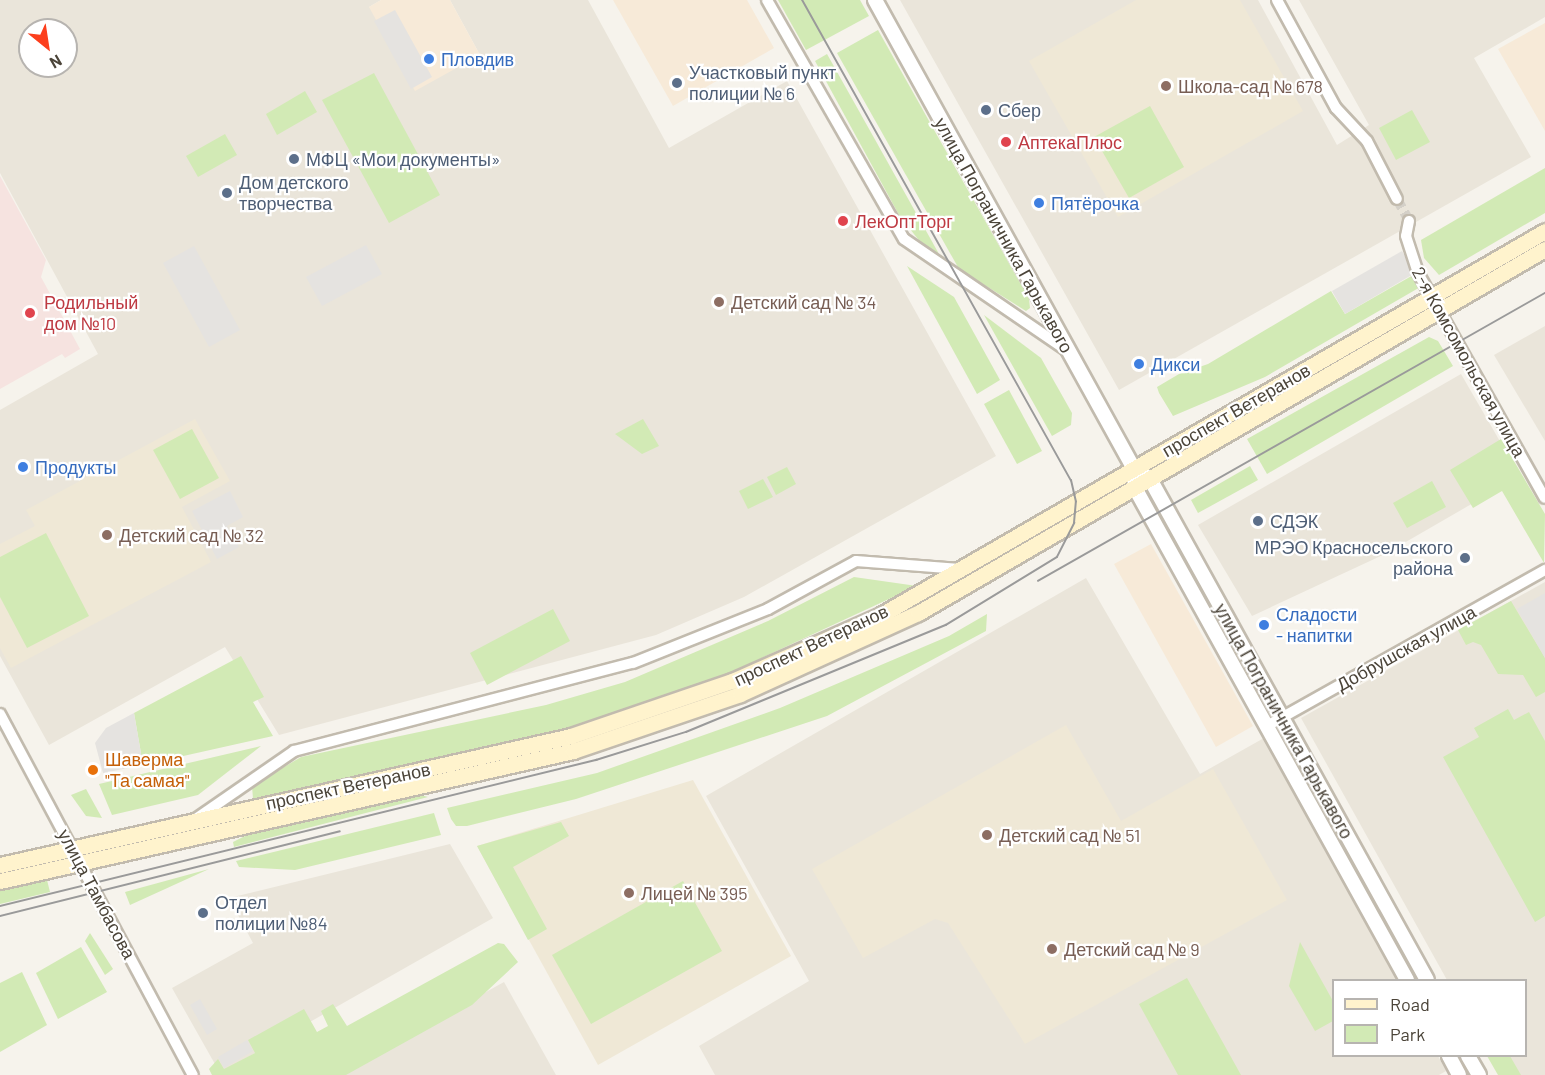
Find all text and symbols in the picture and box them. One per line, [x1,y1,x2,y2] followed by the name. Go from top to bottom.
[18,18,78,78] north arrow
[441,48,514,70] place label: Пловдив
[47,51,66,73] text: N
[422,52,436,66] marker: Пловдив
[689,62,836,104] place label: Участковый пункт полиции № 6
[1178,75,1323,97] place label: Школа-сад № 678
[670,76,684,90] marker: Участковый пункт полиции № 6
[1159,79,1173,93] marker: Школа-сад № 678
[998,99,1041,121] place label: Сбер
[979,103,993,117] marker: Сбер
[930,114,1078,356] street label: улица Пограничника Гарькавого
[1018,131,1122,153] place label: АптекаПлюс
[999,135,1013,149] marker: АптекаПлюс
[306,148,501,170] place label: МФЦ «Мои документы»
[287,152,301,166] marker: МФЦ «Мои документы»
[239,172,349,214] place label: Дом детского творчества
[220,186,234,200] marker: Дом детского творчества
[1051,192,1139,214] place label: Пятёрочка
[1032,196,1046,210] marker: Пятёрочка
[855,210,953,232] place label: ЛекОптТорг
[836,214,850,228] marker: ЛекОптТорг
[1408,263,1530,461] street label: 2-я Комсомольская улица
[731,291,876,313] place label: Детский сад № 34
[44,292,138,334] place label: Родильный дом №10
[712,295,726,309] marker: Детский сад № 34
[21,304,39,322] marker: Родильный дом №10
[1151,353,1200,375] place label: Дикси
[1132,357,1146,371] marker: Дикси
[1158,359,1314,461] street label: проспект Ветеранов
[35,456,116,478] place label: Продукты
[16,460,30,474] marker: Продукты
[1270,510,1318,532] place label: СДЭК
[1251,514,1265,528] marker: СДЭК
[119,524,264,546] place label: Детский сад № 32
[100,528,114,542] marker: Детский сад № 32
[1254,537,1453,580] place label: МРЭО Красносельского района
[1458,551,1472,565] marker: МРЭО Красносельского района
[731,600,891,690] street label: проспект Ветеранов
[1210,600,1358,842] street label: улица Пограничника Гарькавого
[1333,601,1479,695] street label: Добрушская улица
[1276,604,1357,646] place label: Сладости - напитки
[1257,618,1271,632] marker: Сладости - напитки
[105,749,189,792] place label: Шаверма "Та самая"
[264,758,432,814] street label: проспект Ветеранов
[86,763,100,777] marker: Шаверма "Та самая"
[999,824,1140,846] place label: Детский сад № 51
[54,825,140,963] street label: улица Тамбасова
[980,828,994,842] marker: Детский сад № 51
[641,882,747,904] place label: Лицей № 395
[622,886,636,900] marker: Лицей № 395
[215,892,328,934] place label: Отдел полиции №84
[196,906,210,920] marker: Отдел полиции №84
[1064,938,1200,960] place label: Детский сад № 9
[1045,942,1059,956] marker: Детский сад № 9
[1332,979,1527,1057] legend
[1390,993,1430,1015] text: Road
[1390,1023,1425,1045] text: Park

